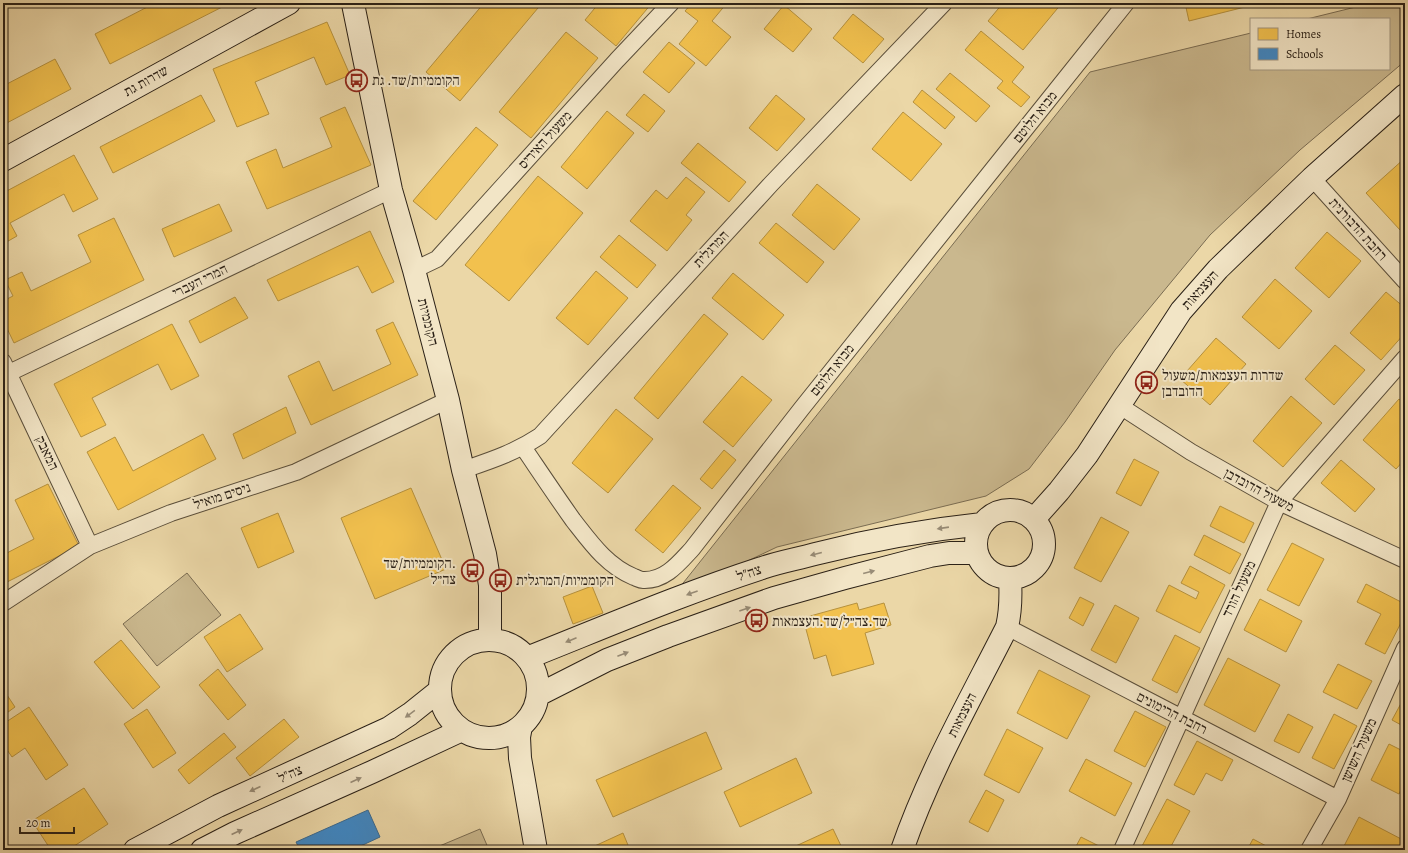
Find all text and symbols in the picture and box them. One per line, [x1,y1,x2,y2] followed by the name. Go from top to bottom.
[1250,18,1390,70] legend
[1286,26,1321,42] text: Homes
[1286,46,1323,62] text: Schools
[120,61,172,101] street label: שדרות גת
[344,67,370,93] bus stop icon: הקוממיות/שד. גת
[372,71,460,90] place label: הקוממיות/שד. גת
[1008,87,1062,147] street label: מבוא הלוטם
[514,107,576,173] street label: משעול האיריס
[1324,193,1392,265] street label: רחבת הדבורנית
[689,226,733,272] street label: המרגלית
[169,259,231,303] street label: המרי העברי
[1177,266,1223,314] street label: העצמאות
[413,296,443,348] street label: הקוממיות
[805,340,859,400] street label: מבוא הלוטם
[1162,366,1284,401] place label: שדרות העצמאות/משעול הדובדבן
[1133,370,1159,396] bus stop icon: שדרות העצמאות/משעול הדובדבן
[31,433,63,473] street label: המאבק
[1221,464,1297,516] street label: משעול הדובדבן
[191,478,253,514] street label: ניסים מואיל
[937,525,949,531] one-way arrow
[809,551,821,557] one-way arrow
[384,554,456,589] place label: הקוממיות/שד. צה״ל
[459,558,485,584] bus stop icon: הקוממיות/שד. צה״ל
[1218,558,1260,620] street label: משעול הורד
[734,560,764,586] street label: צה"ל
[488,567,514,593] bus stop icon: הקוממיות/המרגלית
[863,568,876,574] one-way arrow
[516,571,614,590] place label: הקוממיות/המרגלית
[685,590,697,596] one-way arrow
[739,605,751,611] one-way arrow
[744,608,770,634] bus stop icon: שד.צה״ל/שד.העצמאות
[772,612,888,631] place label: שד.צה״ל/שד.העצמאות
[564,638,576,644] one-way arrow
[617,650,629,656] one-way arrow
[1133,687,1211,739] street label: רחבת הרימונים
[943,690,981,740] street label: העצמאות
[404,710,415,718] one-way arrow
[1337,715,1381,785] street label: משעול השושן
[275,760,306,788] street label: צה"ל
[350,776,362,782] one-way arrow
[249,787,261,793] one-way arrow
[20,809,74,835] scale bar
[26,815,50,831] text: 20 m
[231,829,242,835] one-way arrow

